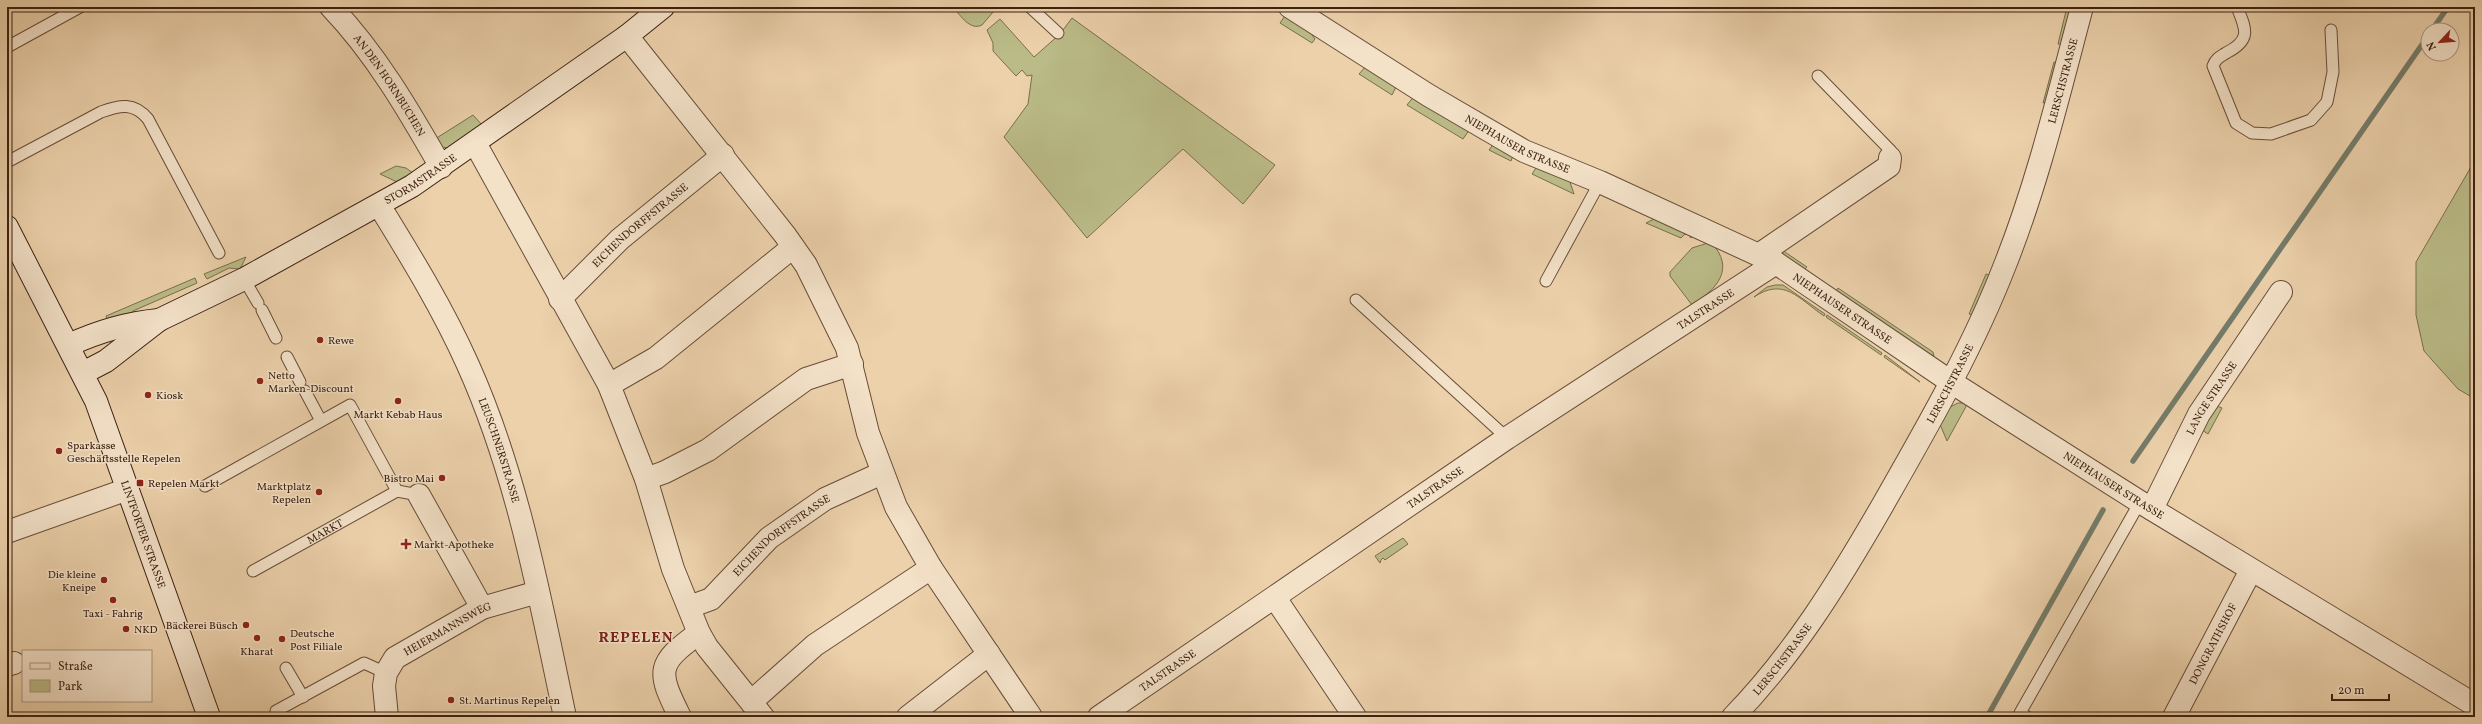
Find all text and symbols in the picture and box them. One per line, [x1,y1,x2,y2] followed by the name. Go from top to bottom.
[2420,22,2460,62] north arrow
[349,32,428,140] street label: AN DEN HORNBUCHEN
[2045,36,2083,125] street label: LERSCHSTRASSE
[2424,39,2441,53] text: N
[1462,112,1572,178] street label: NIEPHAUSER STRASSE
[382,151,461,209] street label: STORMSTRASSE
[589,180,692,272] street label: EICHENDORFFSTRASSE
[1789,270,1894,349] street label: NIEPHAUSER STRASSE
[1675,286,1738,334] street label: TALSTRASSE
[328,334,354,349] place label: Rewe
[315,335,325,345] marker: Rewe
[1924,342,1978,427] street label: LERSCHSTRASSE
[2184,359,2242,438] street label: LANGE STRASSE
[268,369,354,397] place label: Netto Marken-Discount
[255,376,265,386] marker: Netto Marken-Discount
[156,389,183,404] place label: Kiosk
[143,390,153,400] marker: Kiosk
[393,396,403,406] marker: Markt Kebab Haus
[474,396,522,505] street label: LEUSCHNERSTRASSE
[353,408,443,423] place label: Markt Kebab Haus
[67,439,181,467] place label: Sparkasse Geschäftsstelle Repelen
[54,446,64,456] marker: Sparkasse Geschäftsstelle Repelen
[2060,449,2167,524] street label: NIEPHAUSER STRASSE
[1405,464,1467,513] street label: TALSTRASSE
[384,472,434,487] place label: Bistro Mai
[437,473,447,483] marker: Bistro Mai
[148,477,220,492] place label: Repelen Markt
[135,478,145,488] marker: Repelen Markt
[116,479,169,591] street label: LINTFORTER STRASSE
[257,480,311,508] place label: Marktplatz Repelen
[314,487,324,497] marker: Marktplatz Repelen
[730,492,833,580] street label: EICHENDORFFSTRASSE
[305,516,347,549] street label: MARKT
[414,538,494,553] place label: Markt-Apotheke
[401,539,411,549] marker: Markt-Apotheke
[48,568,96,596] place label: Die kleine Kneipe
[99,575,109,585] marker: Die kleine Kneipe
[108,595,118,605] marker: Taxi - Fahrig
[401,600,493,660] street label: HEIERMANNSWEG
[2186,601,2241,687] street label: DONGRATHSHOF
[83,607,143,622] place label: Taxi - Fahrig
[166,619,238,634] place label: Bäckerei Büsch
[241,620,251,630] marker: Bäckerei Büsch
[1750,620,1816,699] street label: LERSCHSTRASSE
[134,623,158,638] place label: NKD
[121,624,131,634] marker: NKD
[290,627,343,655] place label: Deutsche Post Filiale
[598,628,674,649] district label: REPELEN
[252,633,262,643] marker: Kharat
[277,634,287,644] marker: Deutsche Post Filiale
[240,645,274,660] place label: Kharat
[1137,647,1200,696] street label: TALSTRASSE
[22,650,152,702] legend
[58,659,93,675] text: Straße
[2332,676,2389,702] scale bar
[58,679,83,695] text: Park
[2338,683,2365,699] text: 20 m
[459,694,560,709] place label: St. Martinus Repelen
[446,695,456,705] marker: St. Martinus Repelen

